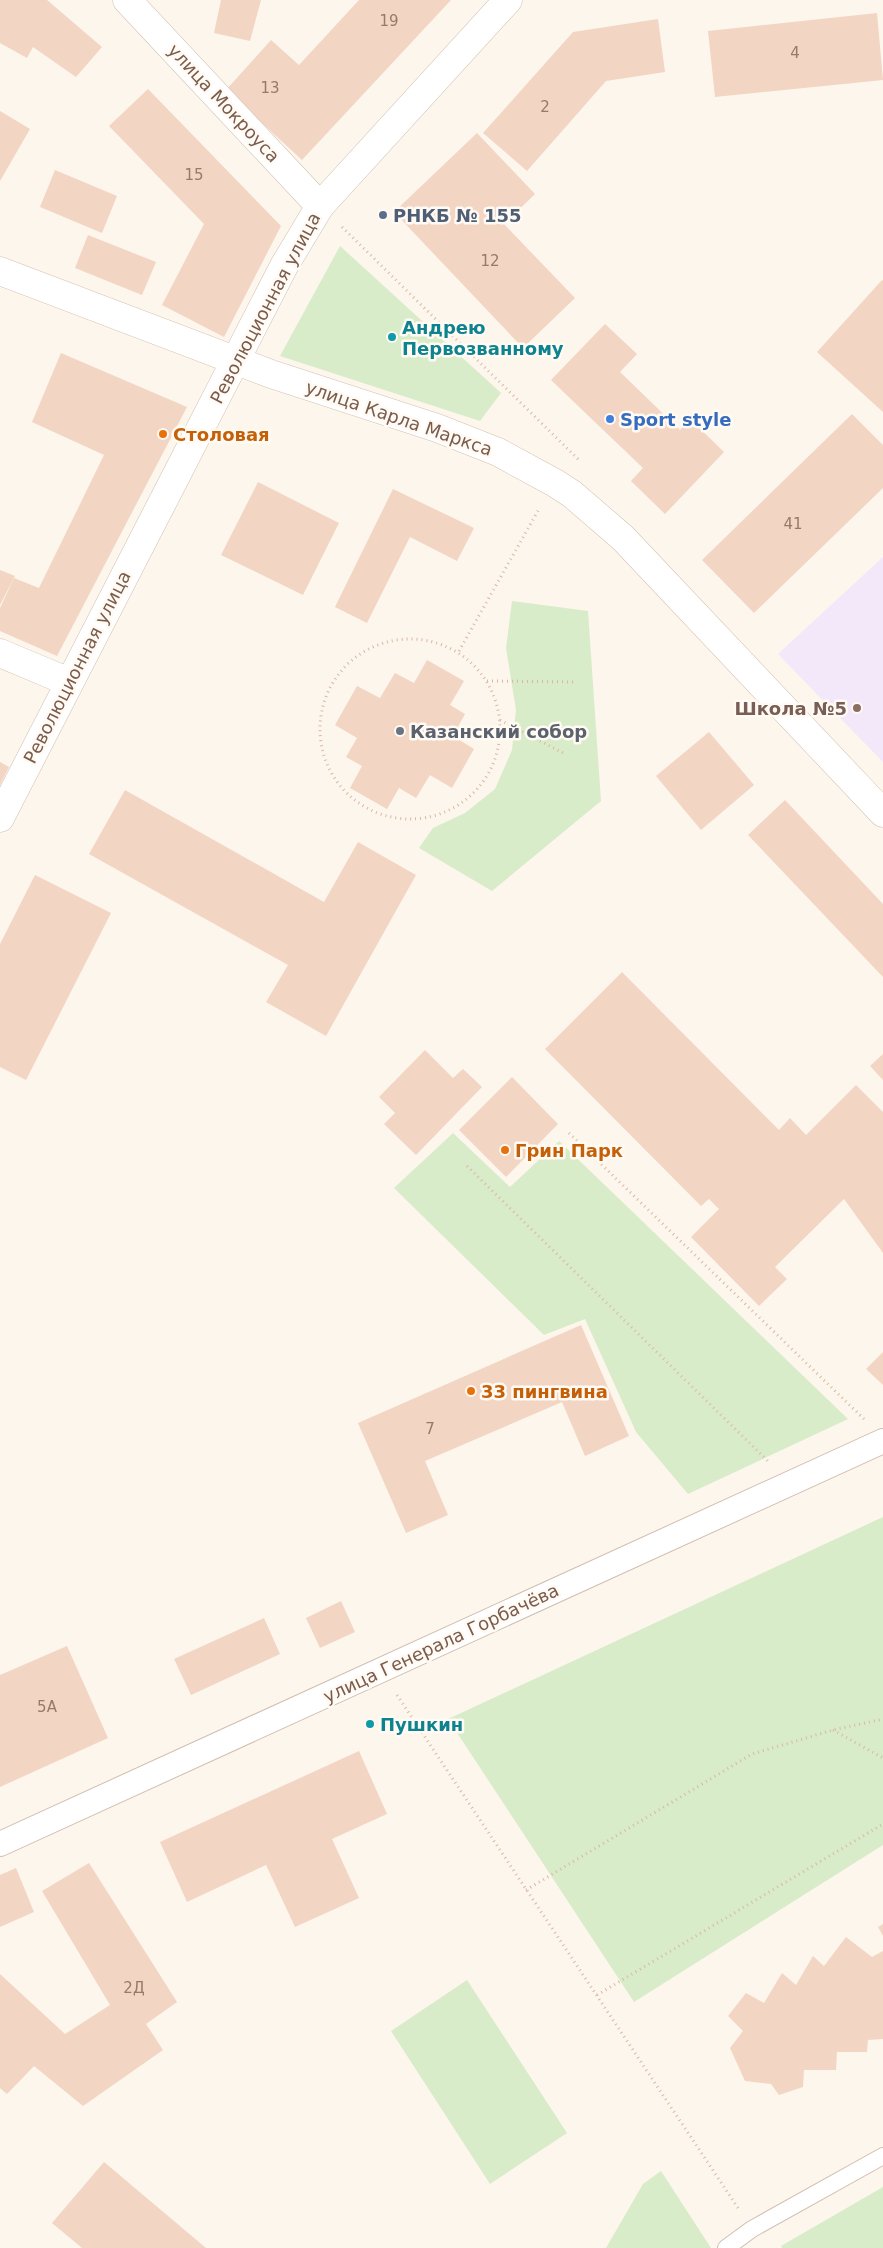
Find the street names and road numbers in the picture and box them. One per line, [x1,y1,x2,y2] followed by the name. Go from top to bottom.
[164,39,284,167] street label: улица Мокроуса
[206,209,324,407] street label: Революционная улица
[303,376,495,460] street label: улица Карла Маркса
[19,567,135,767] street label: Революционная улица
[320,1579,562,1707] street label: улица Генерала Горбачёва

